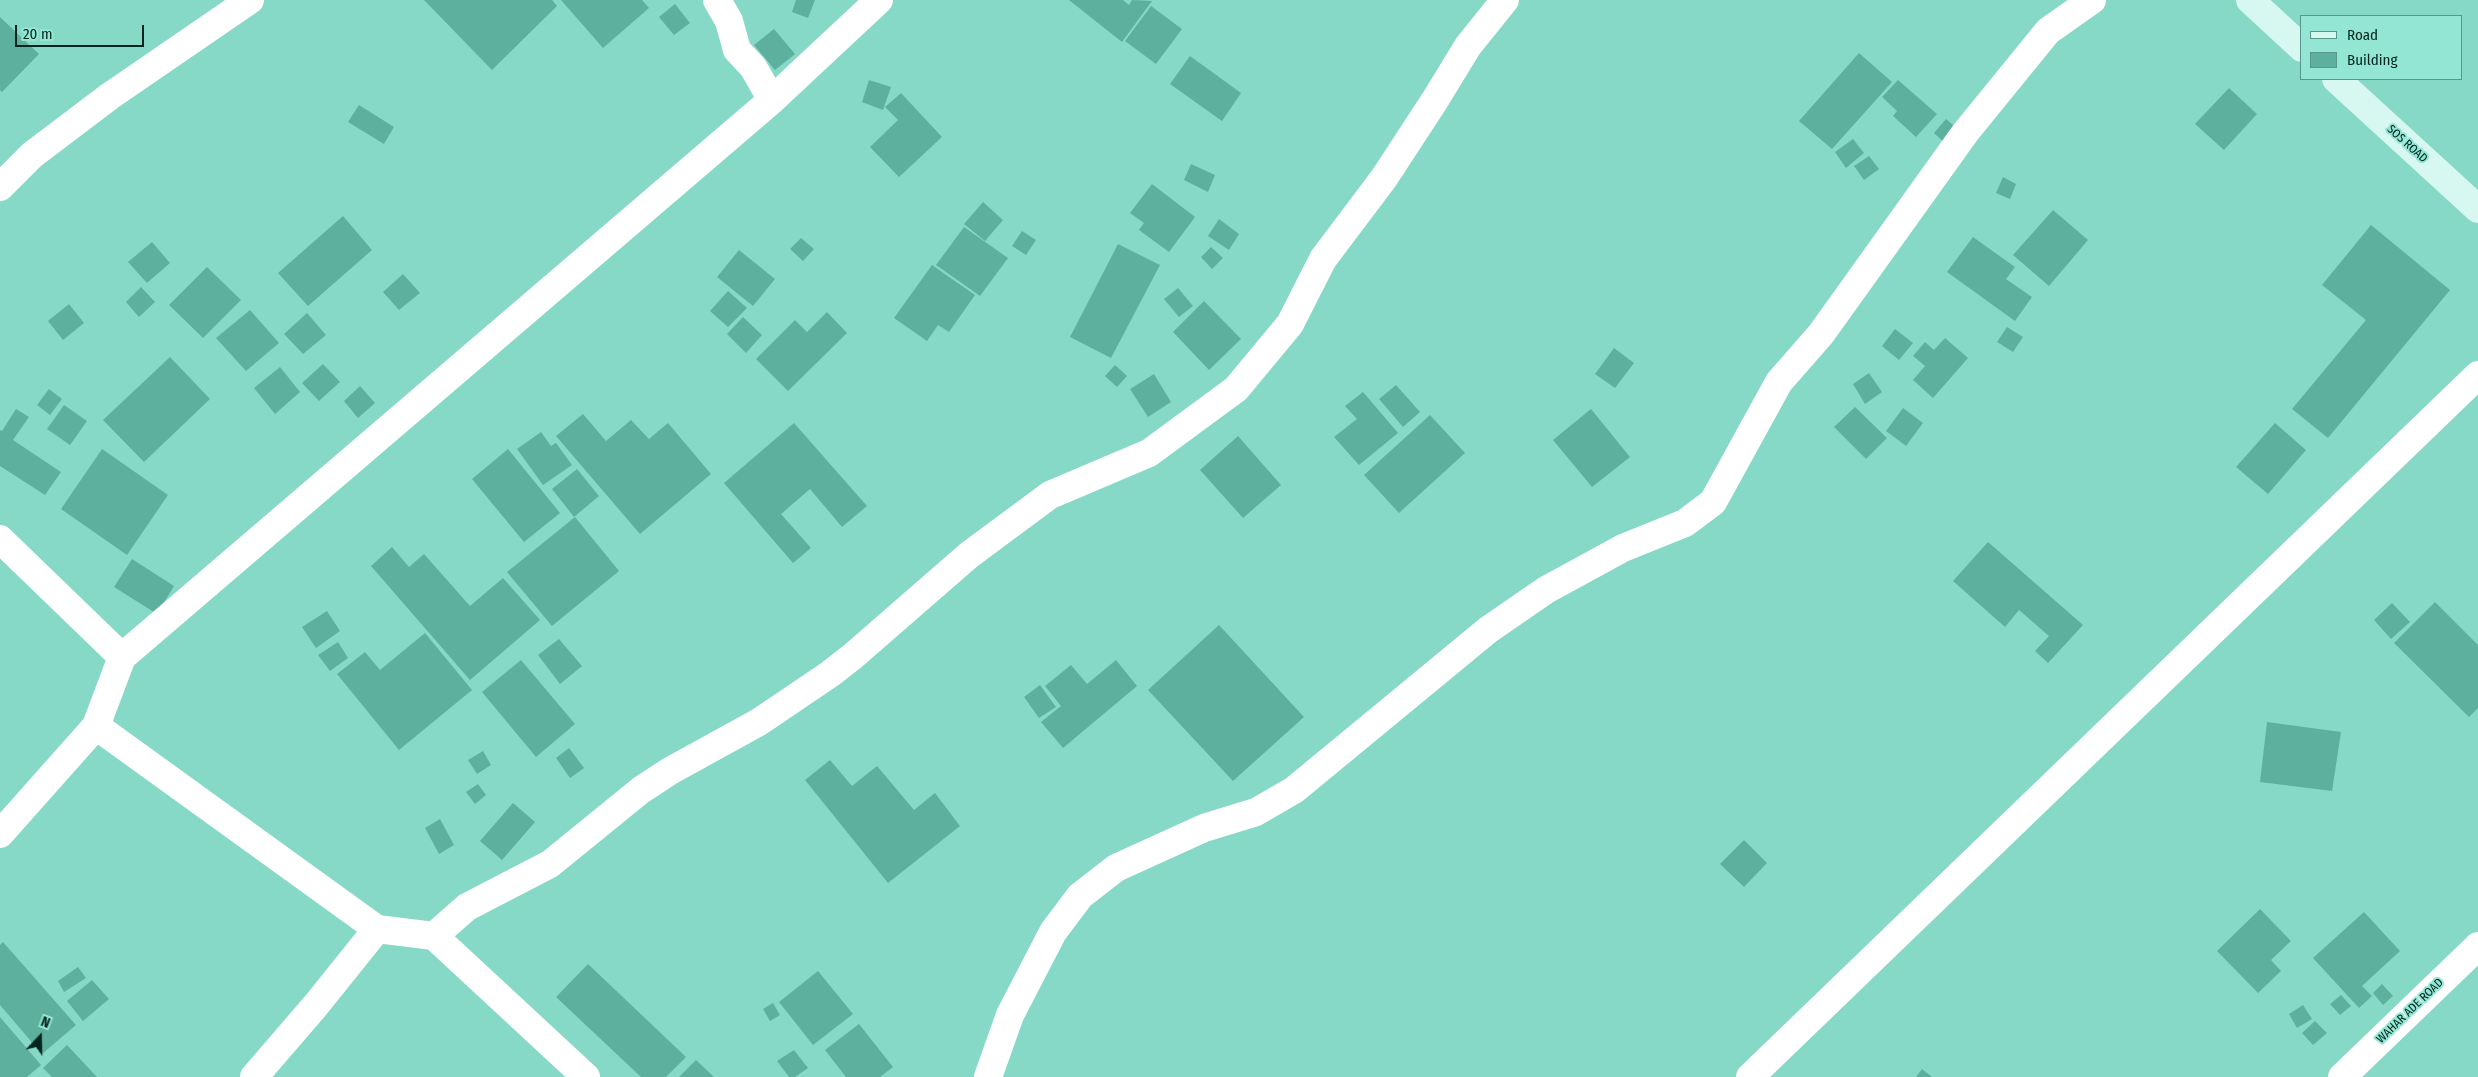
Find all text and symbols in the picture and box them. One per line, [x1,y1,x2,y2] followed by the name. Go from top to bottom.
[18,15,146,47] scale bar
[2300,15,2463,80] legend
[23,25,53,43] text: 20 m
[2347,26,2378,44] text: Road
[2347,51,2398,69] text: Building
[2384,122,2430,166] street label: SOS ROAD
[2374,976,2446,1046] street label: WAHAR ADE ROAD
[15,1012,65,1062] north arrow
[39,1013,53,1032] text: N

